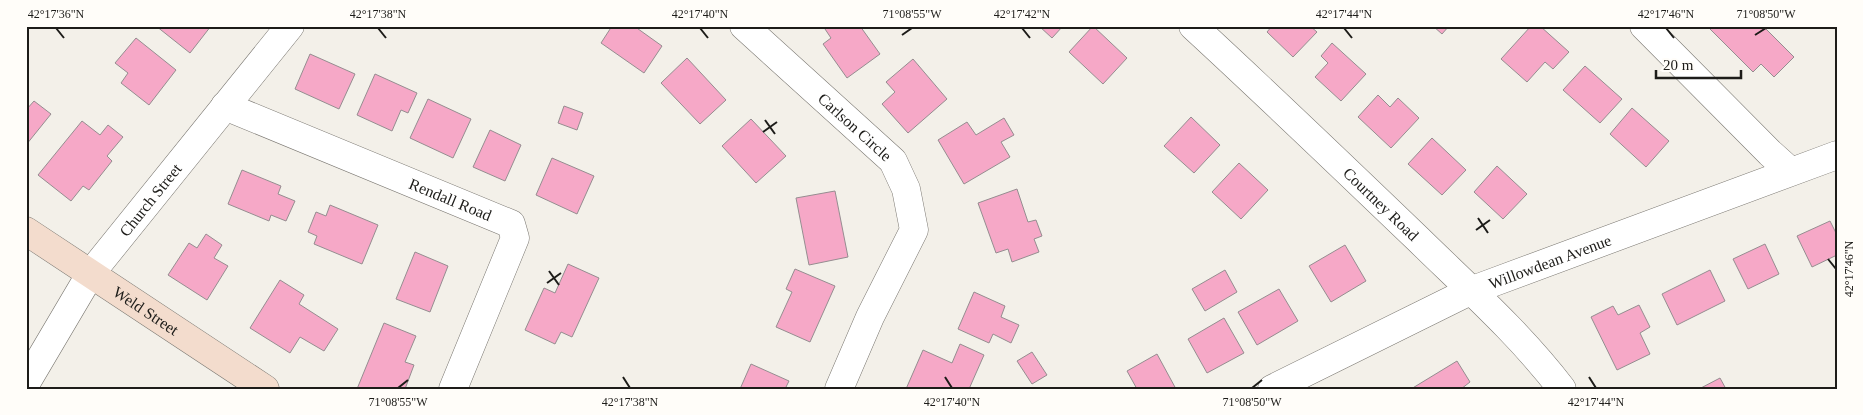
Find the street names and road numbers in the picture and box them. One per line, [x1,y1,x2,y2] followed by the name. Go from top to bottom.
[815,89,895,164] street label: Carlson Circle
[116,159,185,239] street label: Church Street
[1340,164,1422,244] street label: Courtney Road
[407,175,494,224] street label: Rendall Road
[1486,231,1613,292] street label: Willowdean Avenue
[110,283,182,338] street label: Weld Street

